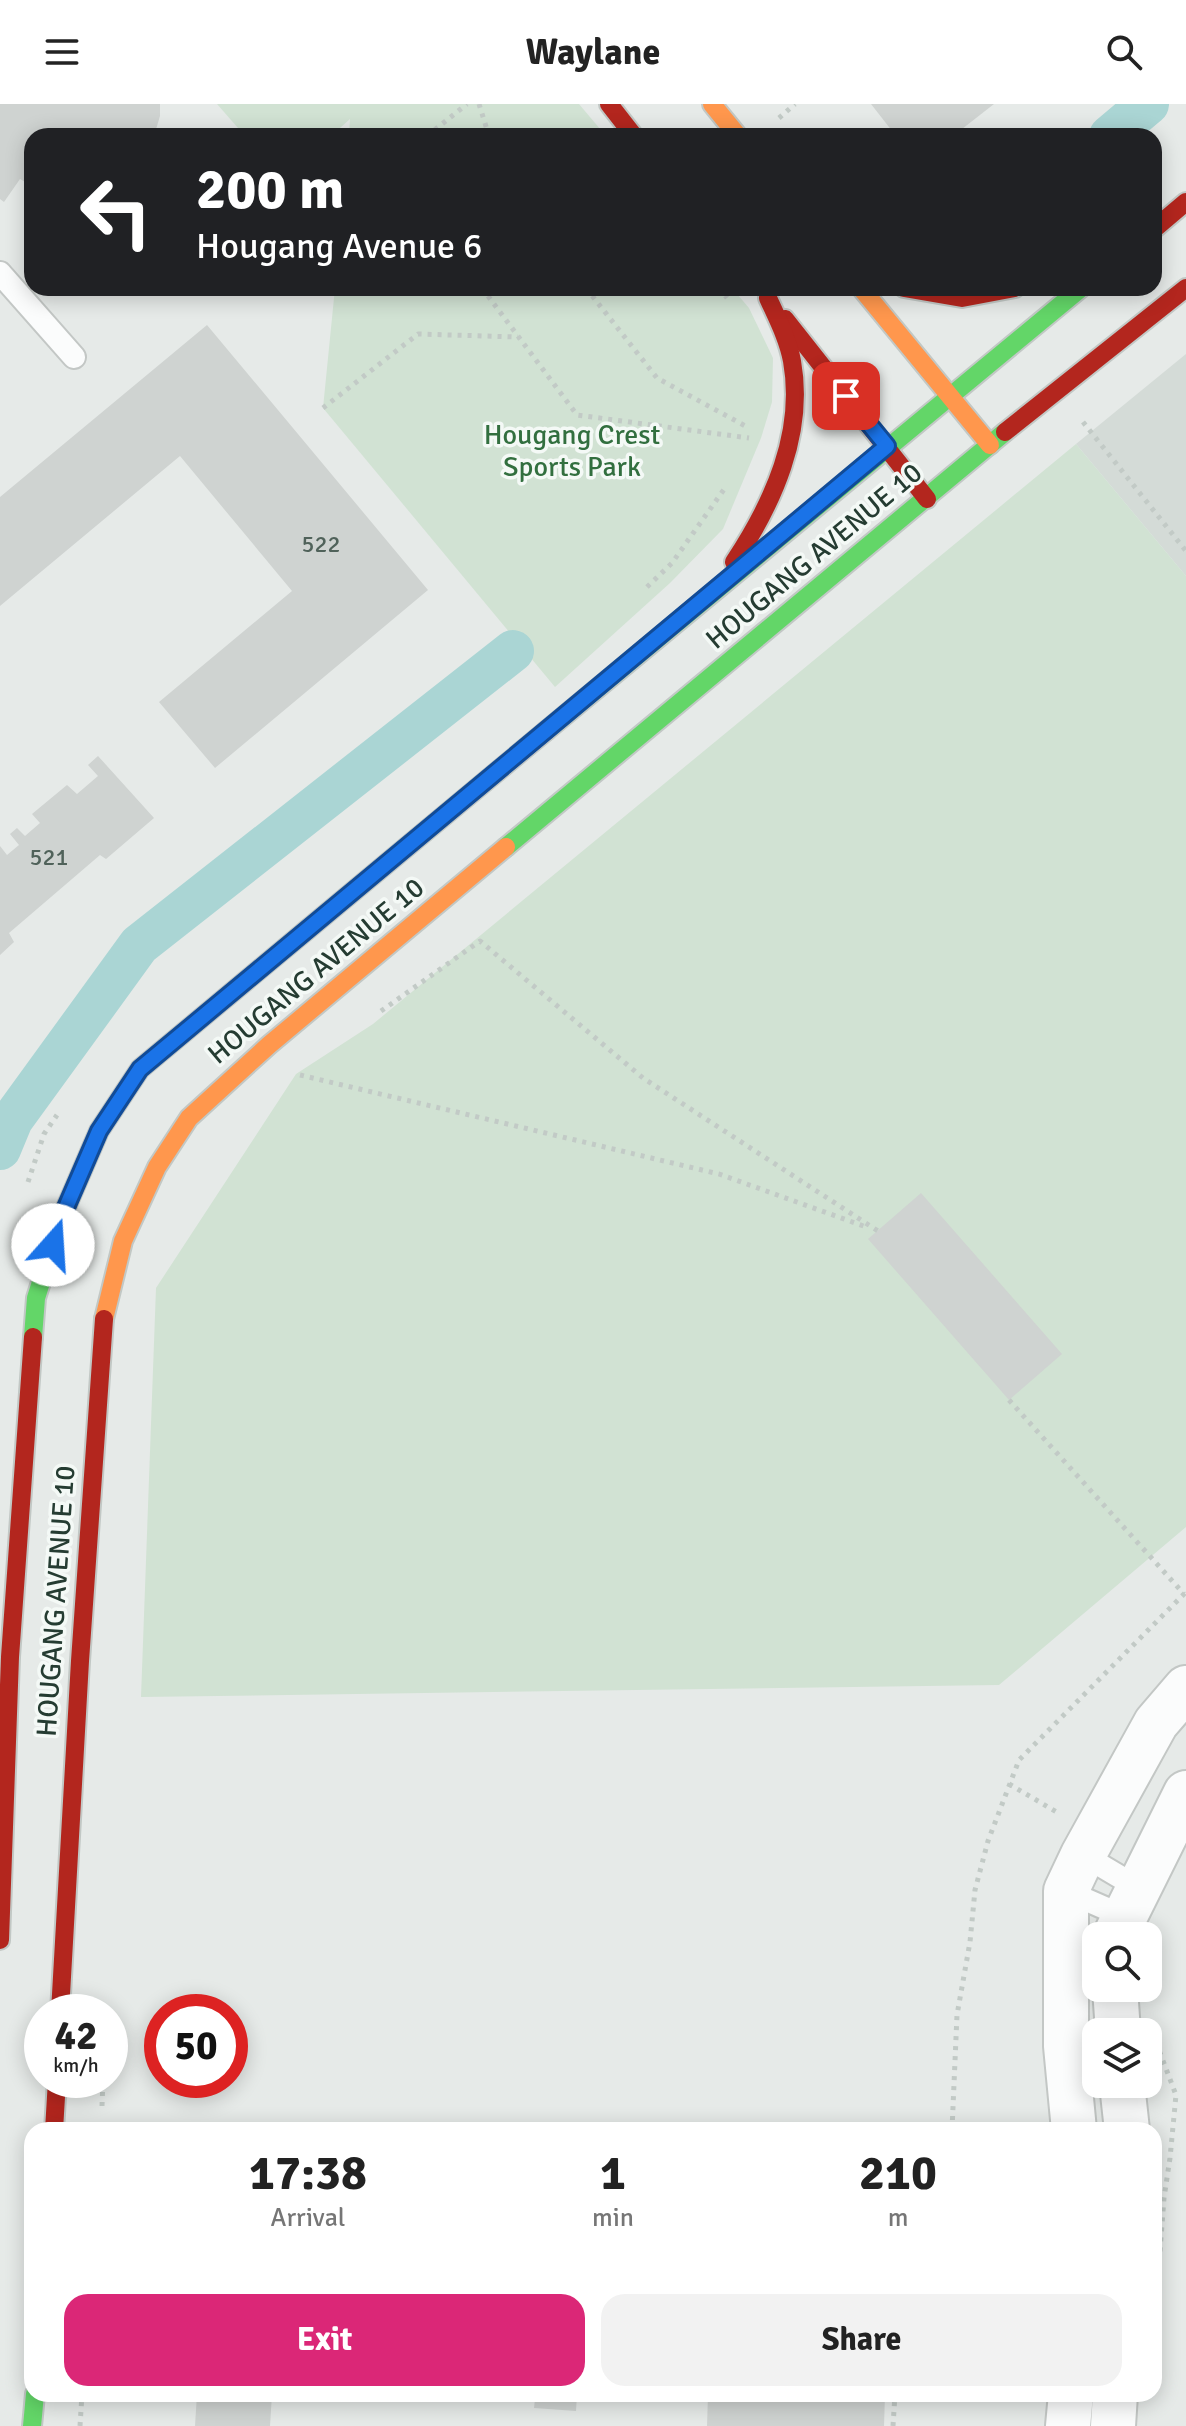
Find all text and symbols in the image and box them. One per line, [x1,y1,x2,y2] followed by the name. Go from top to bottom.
[40,30,84,74] icon: menu
[526,30,660,75] text: Waylane
[1102,30,1146,74] icon: search
[196,155,344,224] text: 200 m
[64,160,168,264] icon: left
[196,224,483,269] text: Hougang Avenue 6
[812,362,880,430] pin
[824,374,868,418] icon: arrive
[484,418,661,484] park label: Hougang Crest Sports Park
[699,456,929,656] street label: HOUGANG AVENUE 10
[302,529,340,559] house number: 522
[30,842,68,872] house number: 521
[201,871,431,1071] street label: HOUGANG AVENUE 10
[11,1203,95,1287] position arrow
[30,1464,82,1738] street label: HOUGANG AVENUE 10
[1082,1922,1162,2098] map controls
[1082,1922,1162,2002] button: search
[144,1994,248,2098] speed limit sign: 50
[54,2011,98,2061] text: 42
[1082,2018,1162,2098] button: layers
[53,2053,99,2078] text: km/h
[249,2144,367,2203] text: 17:38
[600,2144,626,2203] text: 1
[859,2144,937,2203] text: 210
[271,2202,345,2234] text: Arrival
[592,2202,634,2234] text: min
[888,2202,908,2234] text: m
[64,2294,585,2386] button: Exit
[601,2294,1122,2386] button: Share

